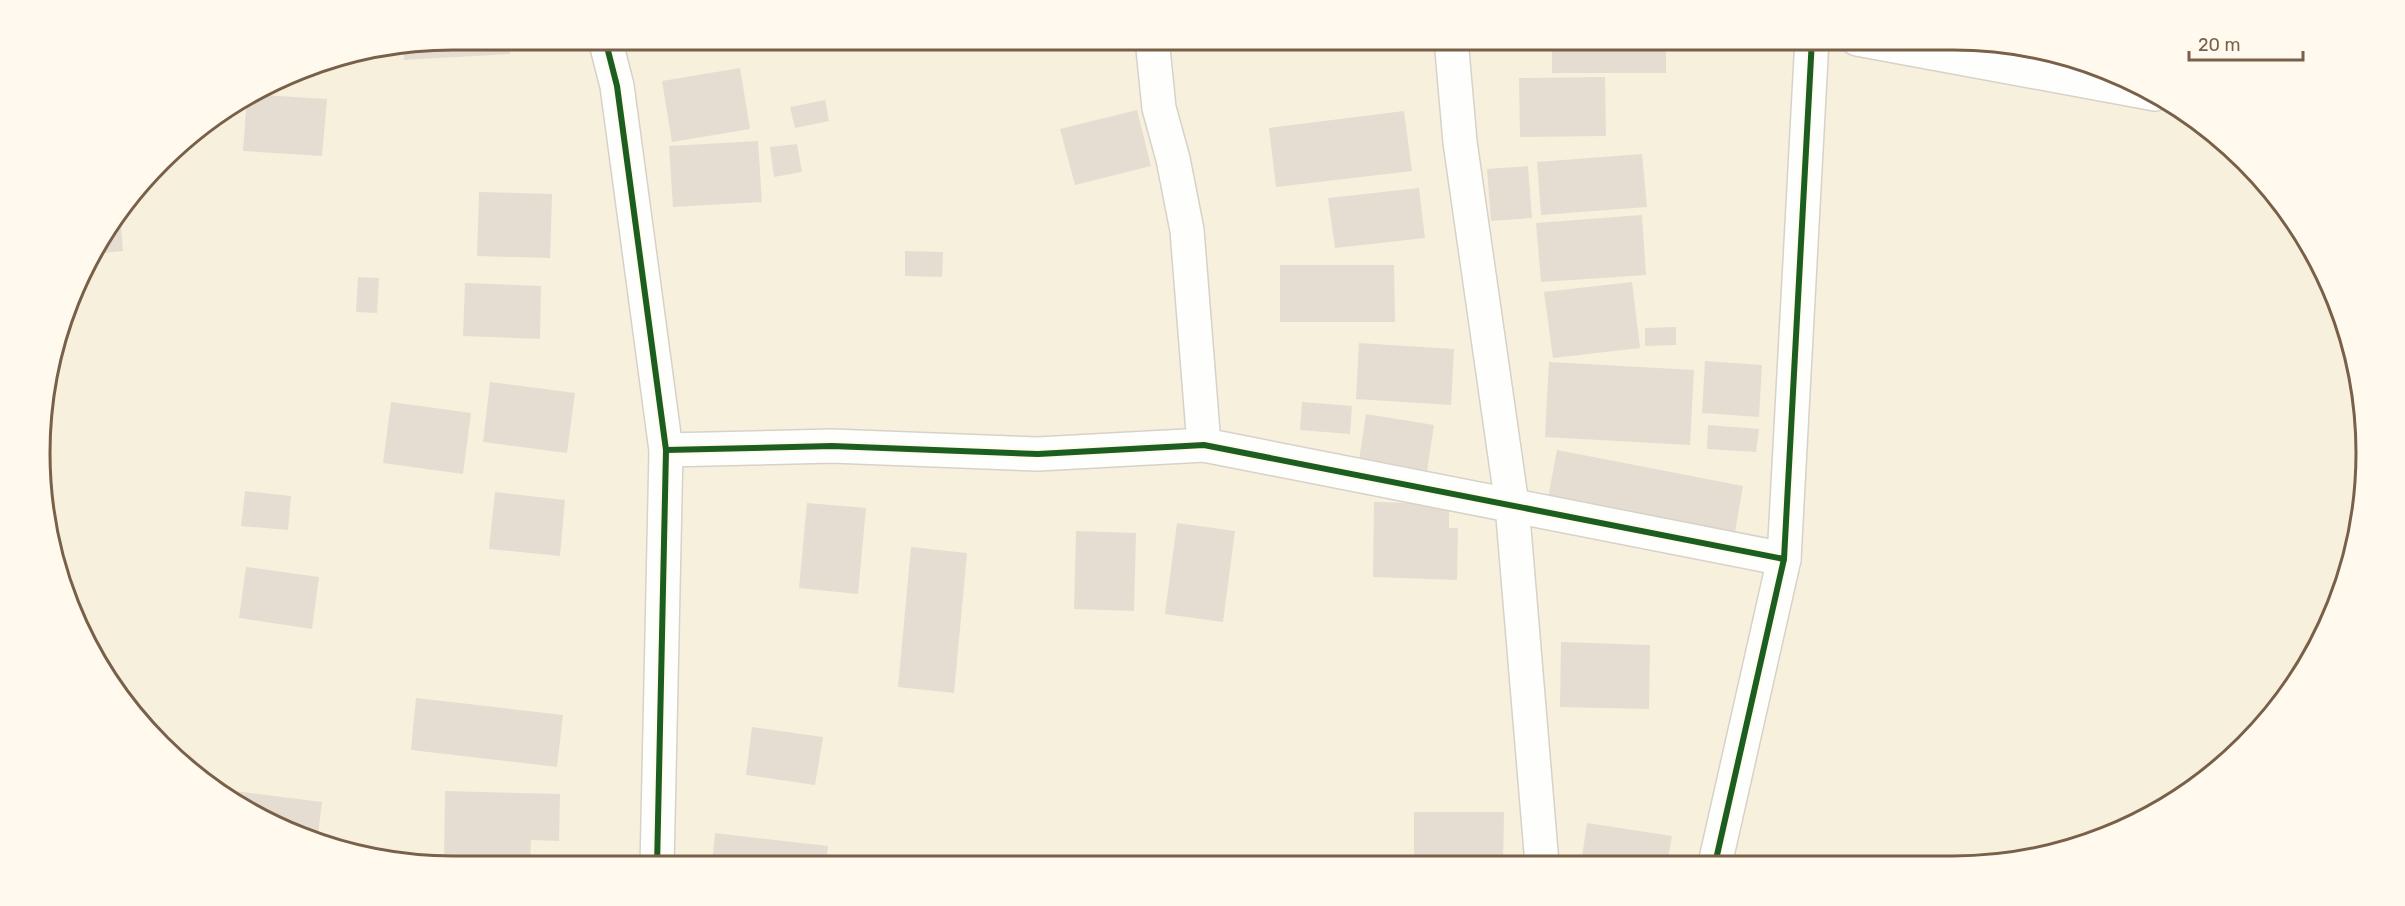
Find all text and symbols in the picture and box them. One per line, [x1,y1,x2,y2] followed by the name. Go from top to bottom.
[2189,24,2303,62] scale bar
[2198,34,2240,56] text: 20 m

